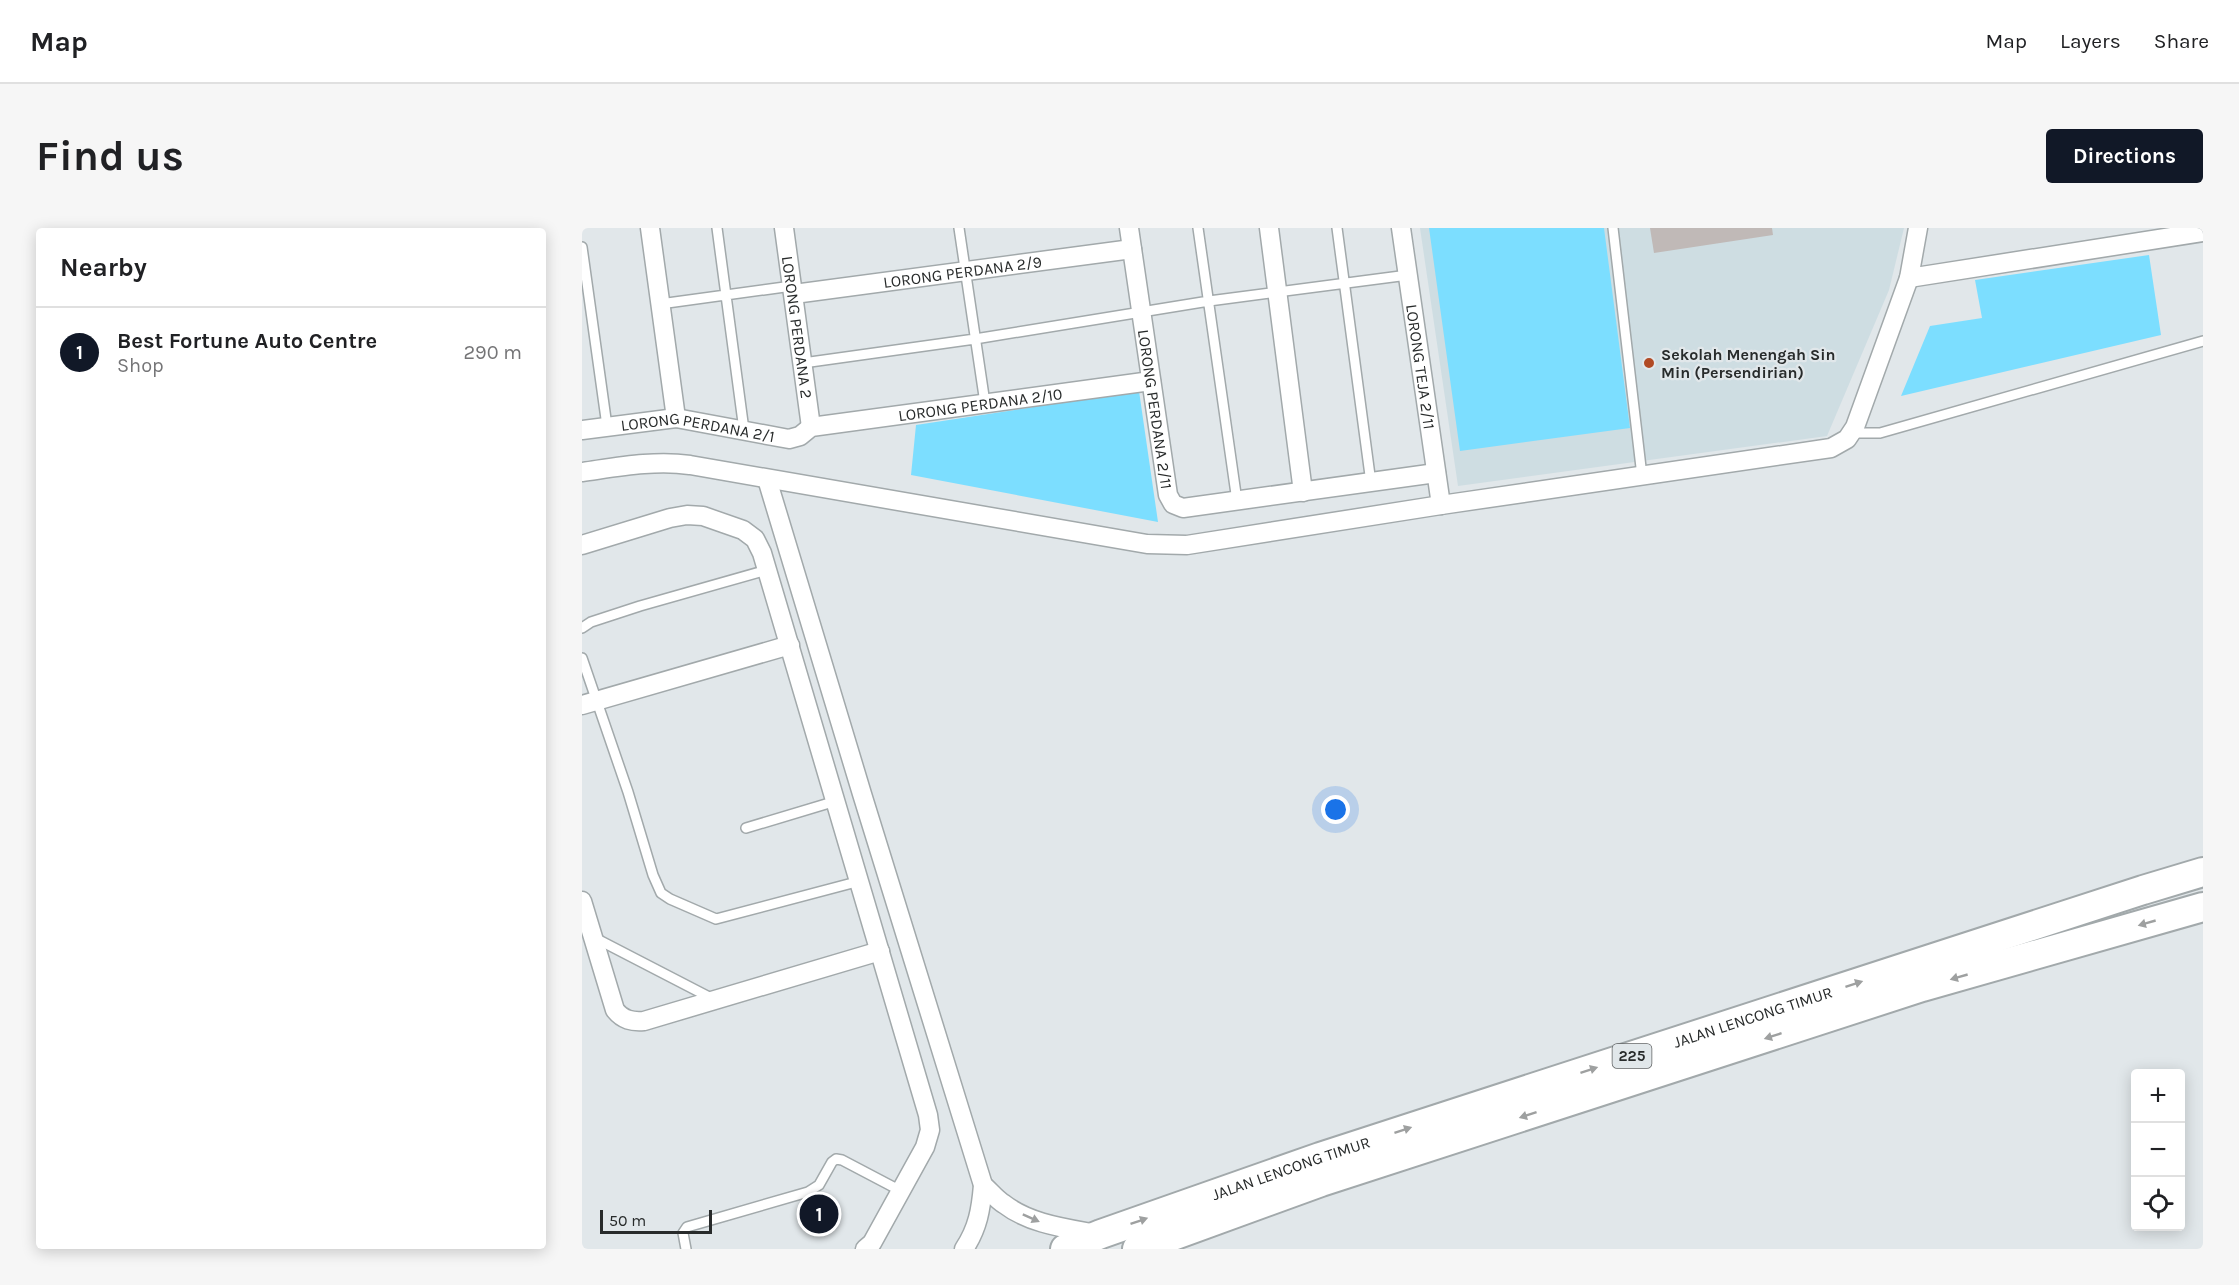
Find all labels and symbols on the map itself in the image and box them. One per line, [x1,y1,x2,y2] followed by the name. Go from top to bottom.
[882,252,1043,292] street label: LORONG PERDANA 2/9
[778,255,816,400] street label: LORONG PERDANA 2
[1402,303,1439,430] street label: LORONG TEJA 2/11
[1134,328,1176,490] street label: LORONG PERDANA 2/11
[1661,345,1835,382] place label: Sekolah Menengah Sin Min (Persendirian)
[1642,356,1656,370] marker: Sekolah Menengah Sin Min (Persendirian)
[897,384,1063,425] street label: LORONG PERDANA 2/10
[620,409,776,446] street label: LORONG PERDANA 2/1
[1321,795,1350,824] your location
[2138,919,2156,928] one-way arrow
[1950,973,1968,982] one-way arrow
[1845,978,1863,988] one-way arrow
[1671,982,1835,1052] street label: JALAN LENCONG TIMUR
[1764,1031,1782,1041] one-way arrow
[1612,1044,1652,1068] road number: 225
[1580,1065,1598,1074] one-way arrow
[1519,1111,1537,1120] one-way arrow
[1394,1125,1412,1135] one-way arrow
[1209,1132,1372,1204] street label: JALAN LENCONG TIMUR
[800,1192,838,1236] pin: 1
[600,1207,712,1234] scale bar
[1022,1213,1040,1223] one-way arrow
[1130,1215,1148,1225] one-way arrow

